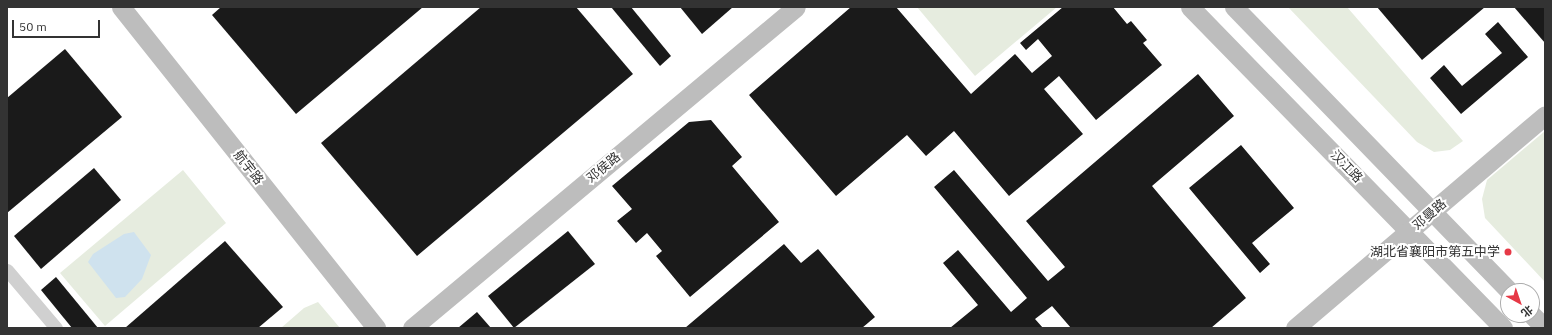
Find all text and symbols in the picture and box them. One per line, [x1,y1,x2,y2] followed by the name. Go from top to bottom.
[14,12,102,38] scale bar
[19,19,47,34] text: 50 m
[230,148,266,188] street label: 航宇路
[1327,148,1365,186] street label: 汉江路
[584,149,624,187] street label: 邓侯路
[1410,196,1450,234] street label: 邓曼路
[1370,244,1500,260] place label: 湖北省襄阳市第五中学
[1503,247,1513,257] marker: 湖北省襄阳市第五中学
[1500,283,1540,323] north arrow
[1518,303,1536,320] text: 北

